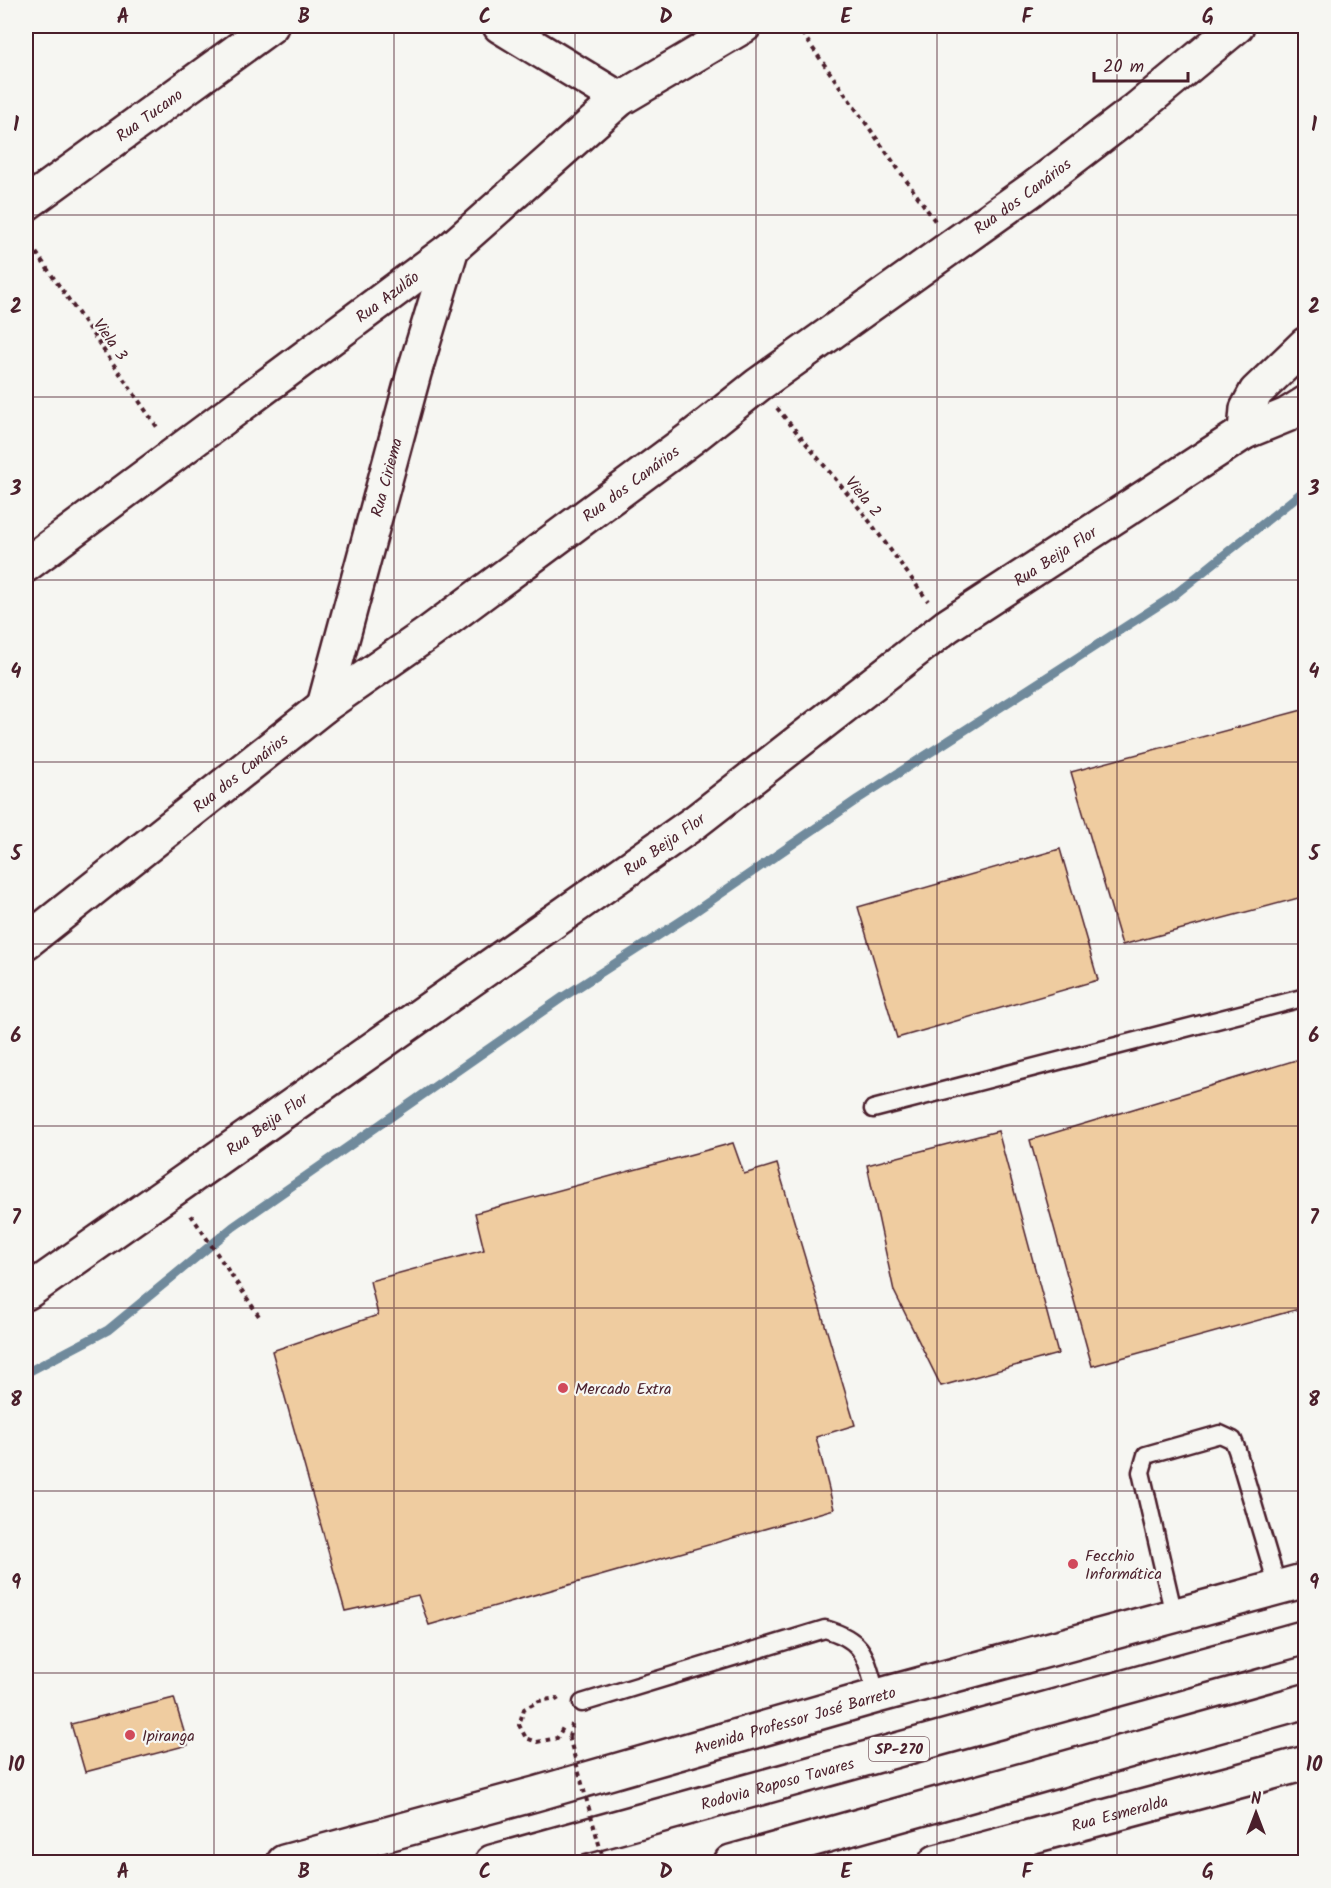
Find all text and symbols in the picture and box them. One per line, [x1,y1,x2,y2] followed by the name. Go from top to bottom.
[117,2,129,34] text: A
[298,2,310,34] text: B
[479,2,491,34] text: C
[659,2,673,34] text: D
[840,2,852,34] text: E
[1022,2,1034,34] text: F
[1202,2,1214,34] text: G
[1094,45,1188,83] scale bar
[1103,53,1144,82] text: 20 m
[111,83,189,149] street label: Rua Tucano
[13,110,19,142] text: 1
[1311,110,1317,142] text: 1
[969,152,1077,241] street label: Rua dos Canários
[351,265,425,330] street label: Rua Azulão
[10,292,22,324] text: 2
[1308,292,1320,324] text: 2
[86,314,133,366] street label: Viela 3
[365,435,410,520] street label: Rua Ciriema
[577,440,685,529] street label: Rua dos Canários
[838,471,887,523] street label: Viela 2
[10,474,22,506] text: 3
[1308,474,1320,506] text: 3
[1009,520,1104,594] street label: Rua Beija Flor
[11,657,22,689] text: 4
[1309,657,1320,689] text: 4
[188,728,294,819] street label: Rua dos Canários
[619,807,712,883] street label: Rua Beija Flor
[10,839,23,871] text: 5
[1308,839,1321,871] text: 5
[11,1021,22,1053] text: 6
[1309,1021,1320,1053] text: 6
[221,1086,315,1163] street label: Rua Beija Flor
[11,1203,21,1235] text: 7
[1309,1203,1319,1235] text: 7
[575,1377,672,1402] place label: Mercado Extra
[556,1381,570,1395] marker: Mercado Extra
[10,1385,22,1417] text: 8
[1308,1385,1320,1417] text: 8
[1085,1544,1162,1587] place label: Fecchio Informática
[1066,1557,1080,1571] marker: Fecchio Informática
[11,1568,21,1600] text: 9
[1309,1568,1319,1600] text: 9
[691,1680,899,1762] street label: Avenida Professor José Barreto
[142,1724,195,1749] place label: Ipiranga
[123,1728,137,1742] marker: Ipiranga
[869,1737,929,1761] road number: SP-270
[8,1750,25,1782] text: 10
[1306,1750,1323,1782] text: 10
[698,1751,857,1818] street label: Rodovia Raposo Tavares
[1226,1783,1286,1843] north arrow
[1251,1787,1261,1812] text: N
[1069,1789,1171,1839] street label: Rua Esmeralda
[117,1857,129,1888] text: A
[298,1857,310,1888] text: B
[479,1857,491,1888] text: C
[659,1857,673,1888] text: D
[840,1857,852,1888] text: E
[1022,1857,1034,1888] text: F
[1202,1857,1214,1888] text: G

